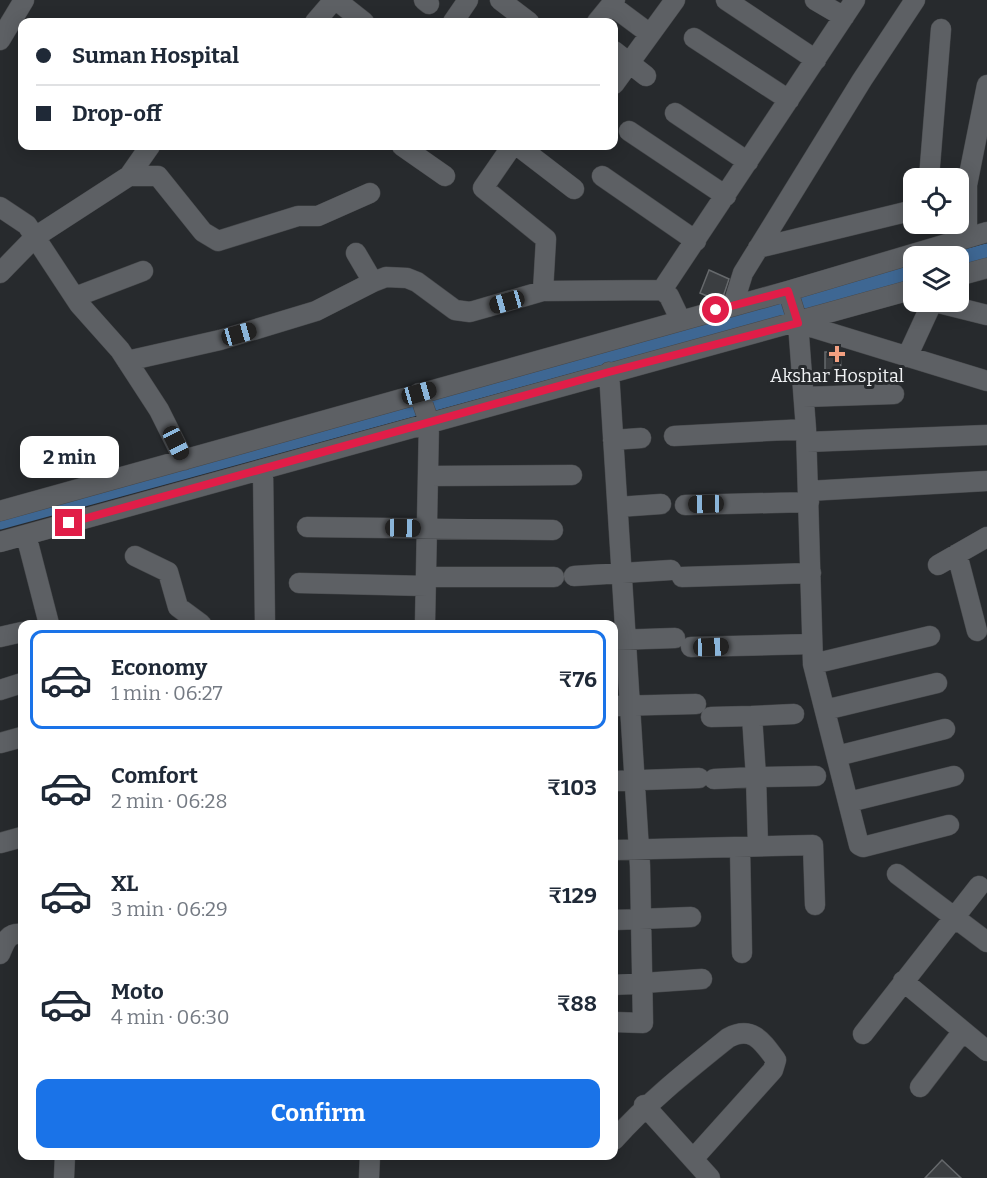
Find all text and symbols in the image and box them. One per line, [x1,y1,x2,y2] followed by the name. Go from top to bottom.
[72,42,239,69] text: Suman Hospital
[72,100,162,127] text: Drop-off
[903,168,969,312] map controls
[903,168,969,234] button: locate
[903,246,969,312] button: layers
[487,288,527,316] car
[702,296,729,323] route start
[219,320,259,348] car
[828,345,846,363] marker: Akshar Hospital
[770,365,904,387] place label: Akshar Hospital
[399,379,439,407] car
[160,423,192,463] car
[20,436,118,478] callout: 2 min
[43,445,96,469] text: 2 min
[688,495,724,513] car
[55,509,82,536] route end
[385,519,421,537] car
[693,637,729,657] car
[39,653,93,707] icon: car
[111,654,207,681] text: Economy
[559,666,597,693] text: ₹76
[111,681,223,705] text: 1 min · 06:27
[39,761,93,815] icon: car
[111,762,198,789] text: Comfort
[547,774,597,801] text: ₹103
[111,789,227,813] text: 2 min · 06:28
[39,869,93,923] icon: car
[111,870,138,897] text: XL
[548,882,597,909] text: ₹129
[111,897,228,921] text: 3 min · 06:29
[39,977,93,1031] icon: car
[111,978,164,1005] text: Moto
[557,990,597,1017] text: ₹88
[111,1005,230,1029] text: 4 min · 06:30
[36,1079,600,1148] button: Confirm

